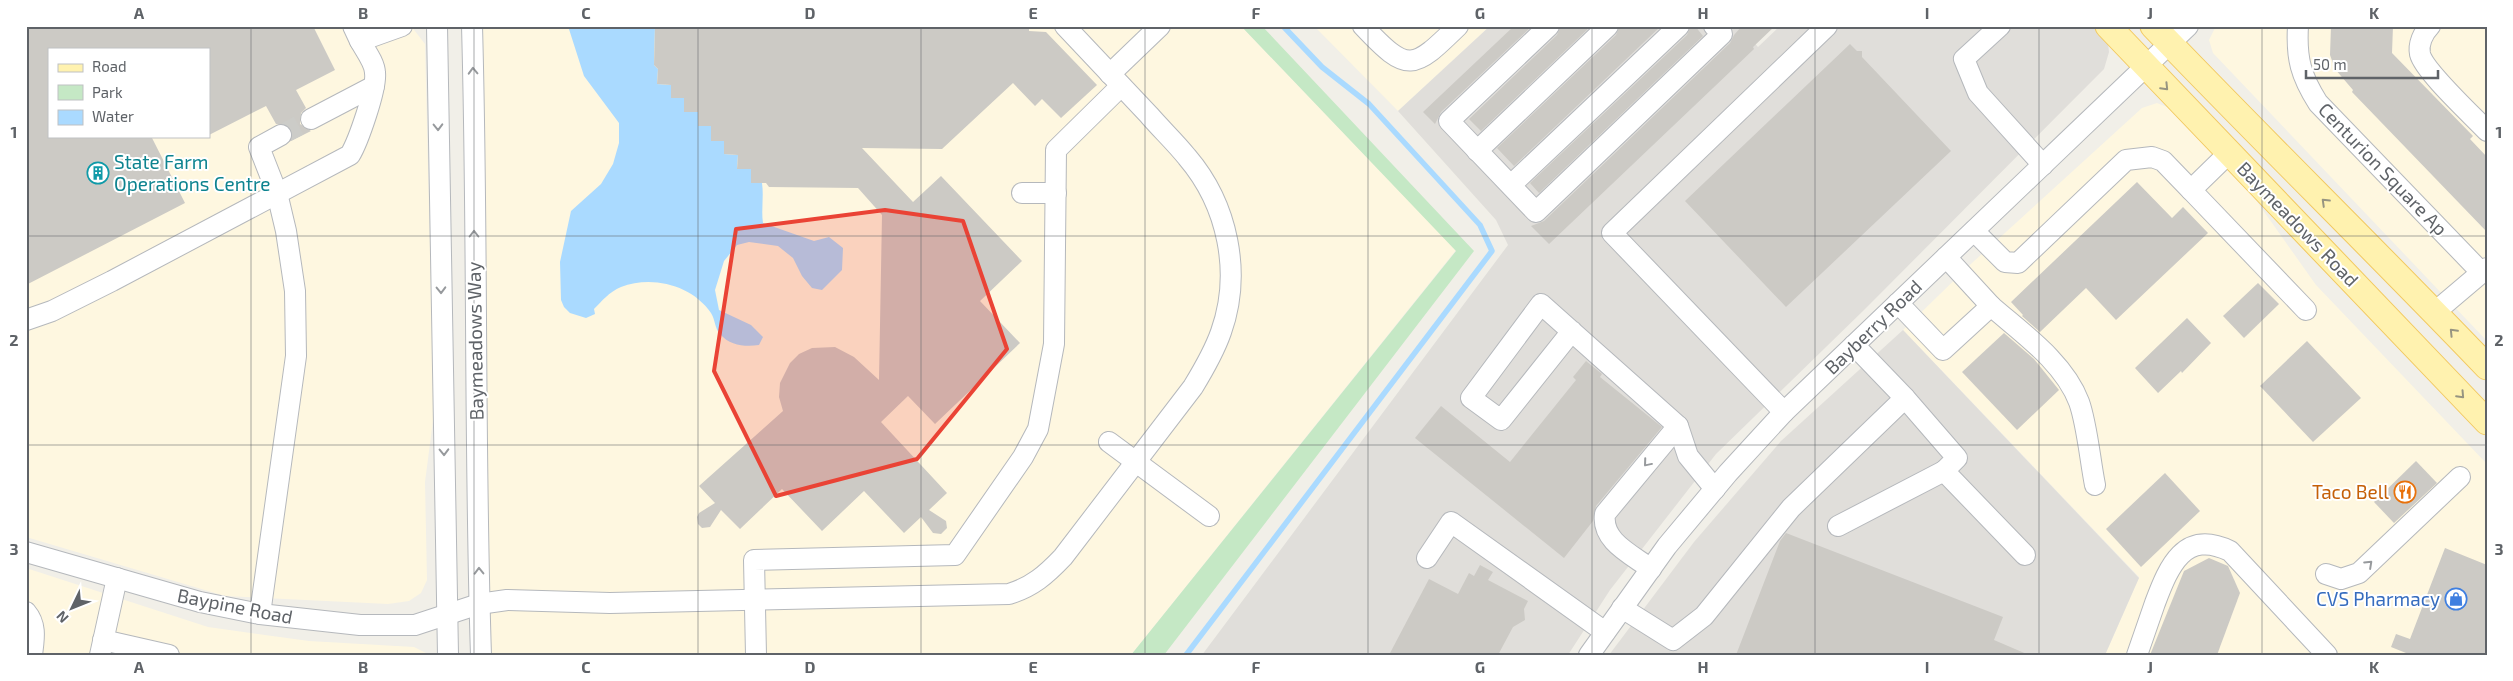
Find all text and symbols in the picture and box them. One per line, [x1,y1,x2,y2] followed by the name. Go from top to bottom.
[134,3,145,22] text: A
[358,3,368,22] text: B
[581,3,591,22] text: C
[805,3,816,22] text: D
[1028,3,1038,22] text: E
[1252,3,1261,22] text: F
[1475,3,1485,22] text: G
[1697,3,1709,22] text: H
[1925,3,1929,22] text: I
[2147,3,2153,22] text: J
[2369,3,2380,22] text: K
[48,48,210,138] legend
[2306,48,2438,80] scale bar
[2313,55,2347,73] text: 50 m
[92,57,127,75] text: Road
[468,67,479,75] one-way arrow
[2159,82,2168,91] one-way arrow
[92,83,123,101] text: Park
[2314,98,2453,240] street label: Centurion Square Ap
[92,107,134,125] text: Water
[11,122,17,141] text: 1
[2496,122,2502,141] text: 1
[433,124,444,132] one-way arrow
[114,150,271,195] place label: State Farm Operations Centre
[2233,157,2364,291] street label: Baymeadows Road
[86,161,110,185] building icon: State Farm Operations Centre
[2322,199,2331,208] one-way arrow
[469,229,479,237] one-way arrow
[462,261,487,421] street label: Baymeadows Way
[1819,275,1926,379] street label: Bayberry Road
[436,286,446,294] one-way arrow
[2450,328,2459,337] one-way arrow
[9,330,19,349] text: 2
[2494,330,2504,349] text: 2
[2455,390,2464,399] one-way arrow
[439,449,449,457] one-way arrow
[1644,457,1652,466] one-way arrow
[2312,480,2389,503] place label: Taco Bell
[2393,480,2417,504] restaurant icon: Taco Bell
[9,539,19,558] text: 3
[2494,539,2504,558] text: 3
[2363,561,2372,570] one-way arrow
[473,567,484,575] one-way arrow
[175,583,295,628] street label: Baypine Road
[48,584,98,634] north arrow
[2316,587,2440,610] place label: CVS Pharmacy
[2444,587,2468,611] shop icon: CVS Pharmacy
[52,608,72,627] text: N
[134,657,145,676] text: A
[358,657,368,676] text: B
[581,657,591,676] text: C
[805,657,816,676] text: D
[1028,657,1038,676] text: E
[1252,657,1261,676] text: F
[1475,657,1485,676] text: G
[1697,657,1709,676] text: H
[1925,657,1929,676] text: I
[2147,657,2153,676] text: J
[2369,657,2380,676] text: K

